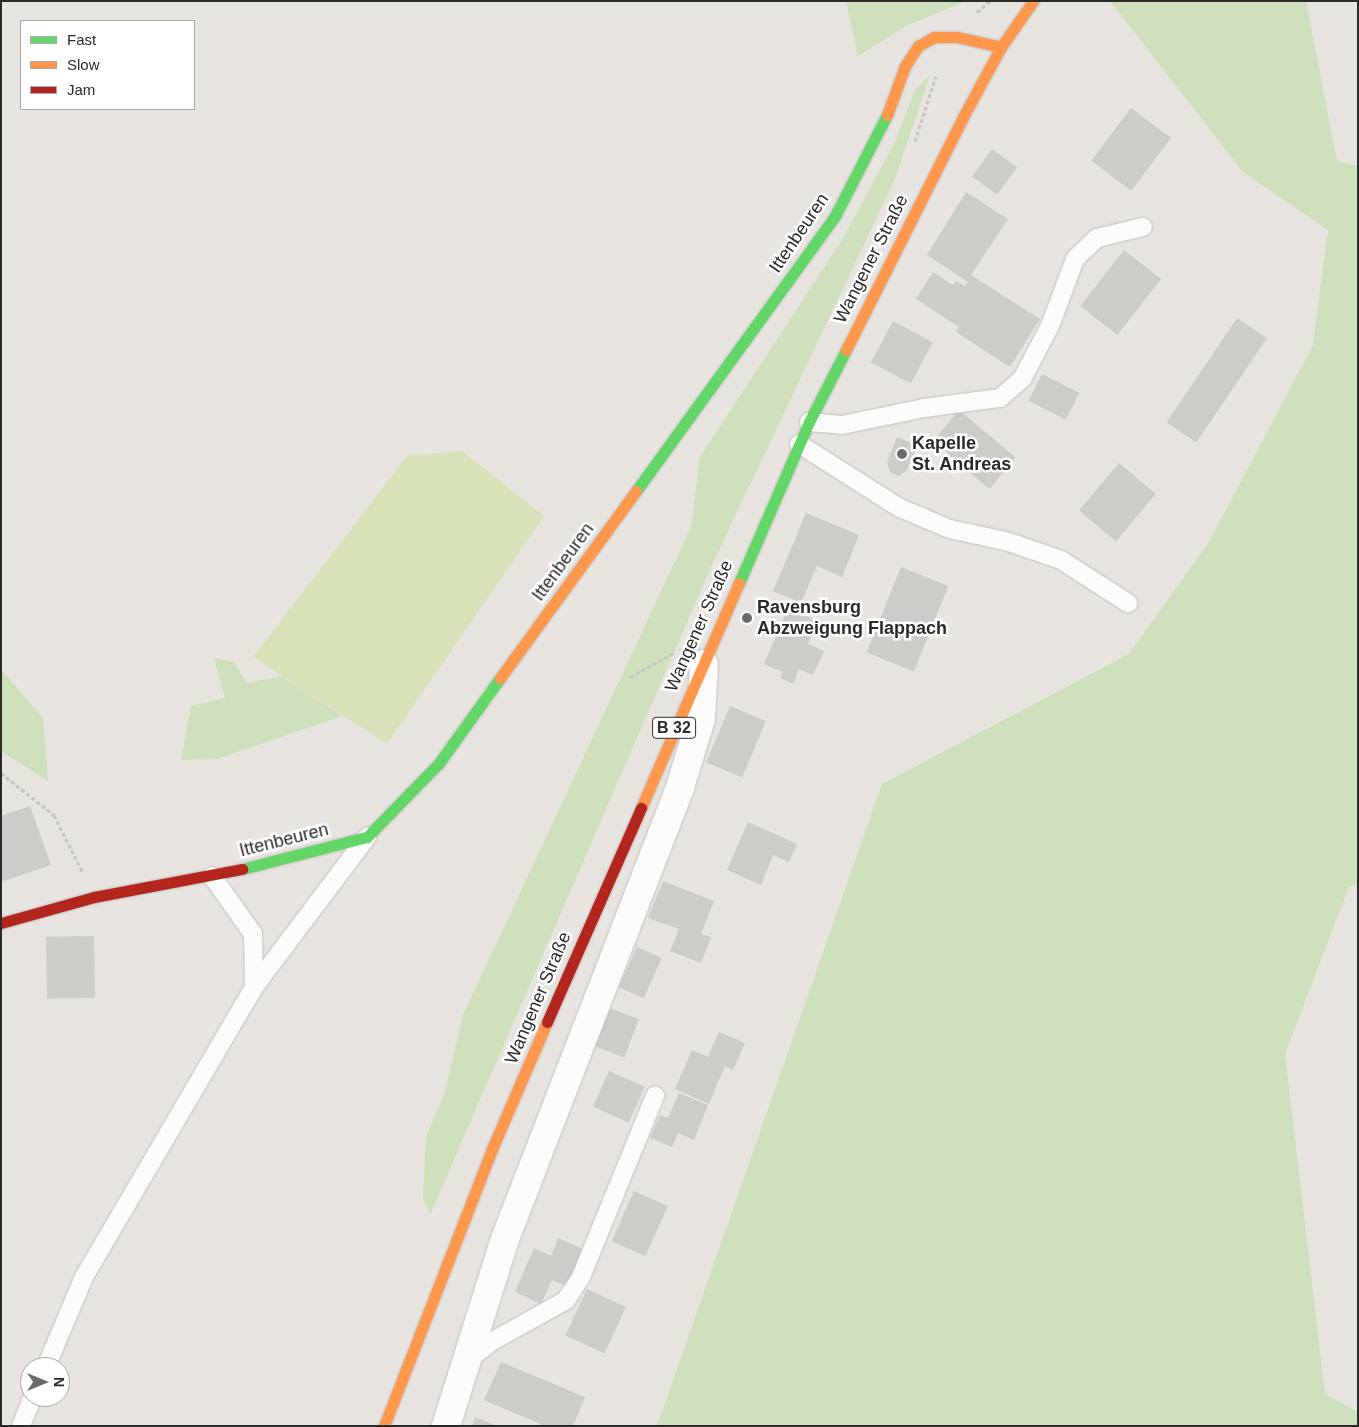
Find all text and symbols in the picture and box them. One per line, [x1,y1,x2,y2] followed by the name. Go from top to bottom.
[20,20,195,110] legend
[67,31,96,48] text: Fast
[67,56,100,73] text: Slow
[67,81,95,98] text: Jam
[765,189,833,277] street label: Ittenbeuren
[829,191,913,327] street label: Wangener Straße
[912,433,1012,476] place label: Kapelle St. Andreas
[896,448,908,460] marker: Kapelle St. Andreas
[527,519,599,605] street label: Ittenbeuren
[660,557,738,695] street label: Wangener Straße
[757,597,947,640] place label: Ravensburg Abzweigung Flappach
[741,612,753,624] marker: Ravensburg Abzweigung Flappach
[652,714,696,741] road number: B 32
[237,819,331,861] street label: Ittenbeuren
[500,929,576,1067] street label: Wangener Straße
[20,1357,70,1407] north arrow
[51,1377,67,1387] text: N

